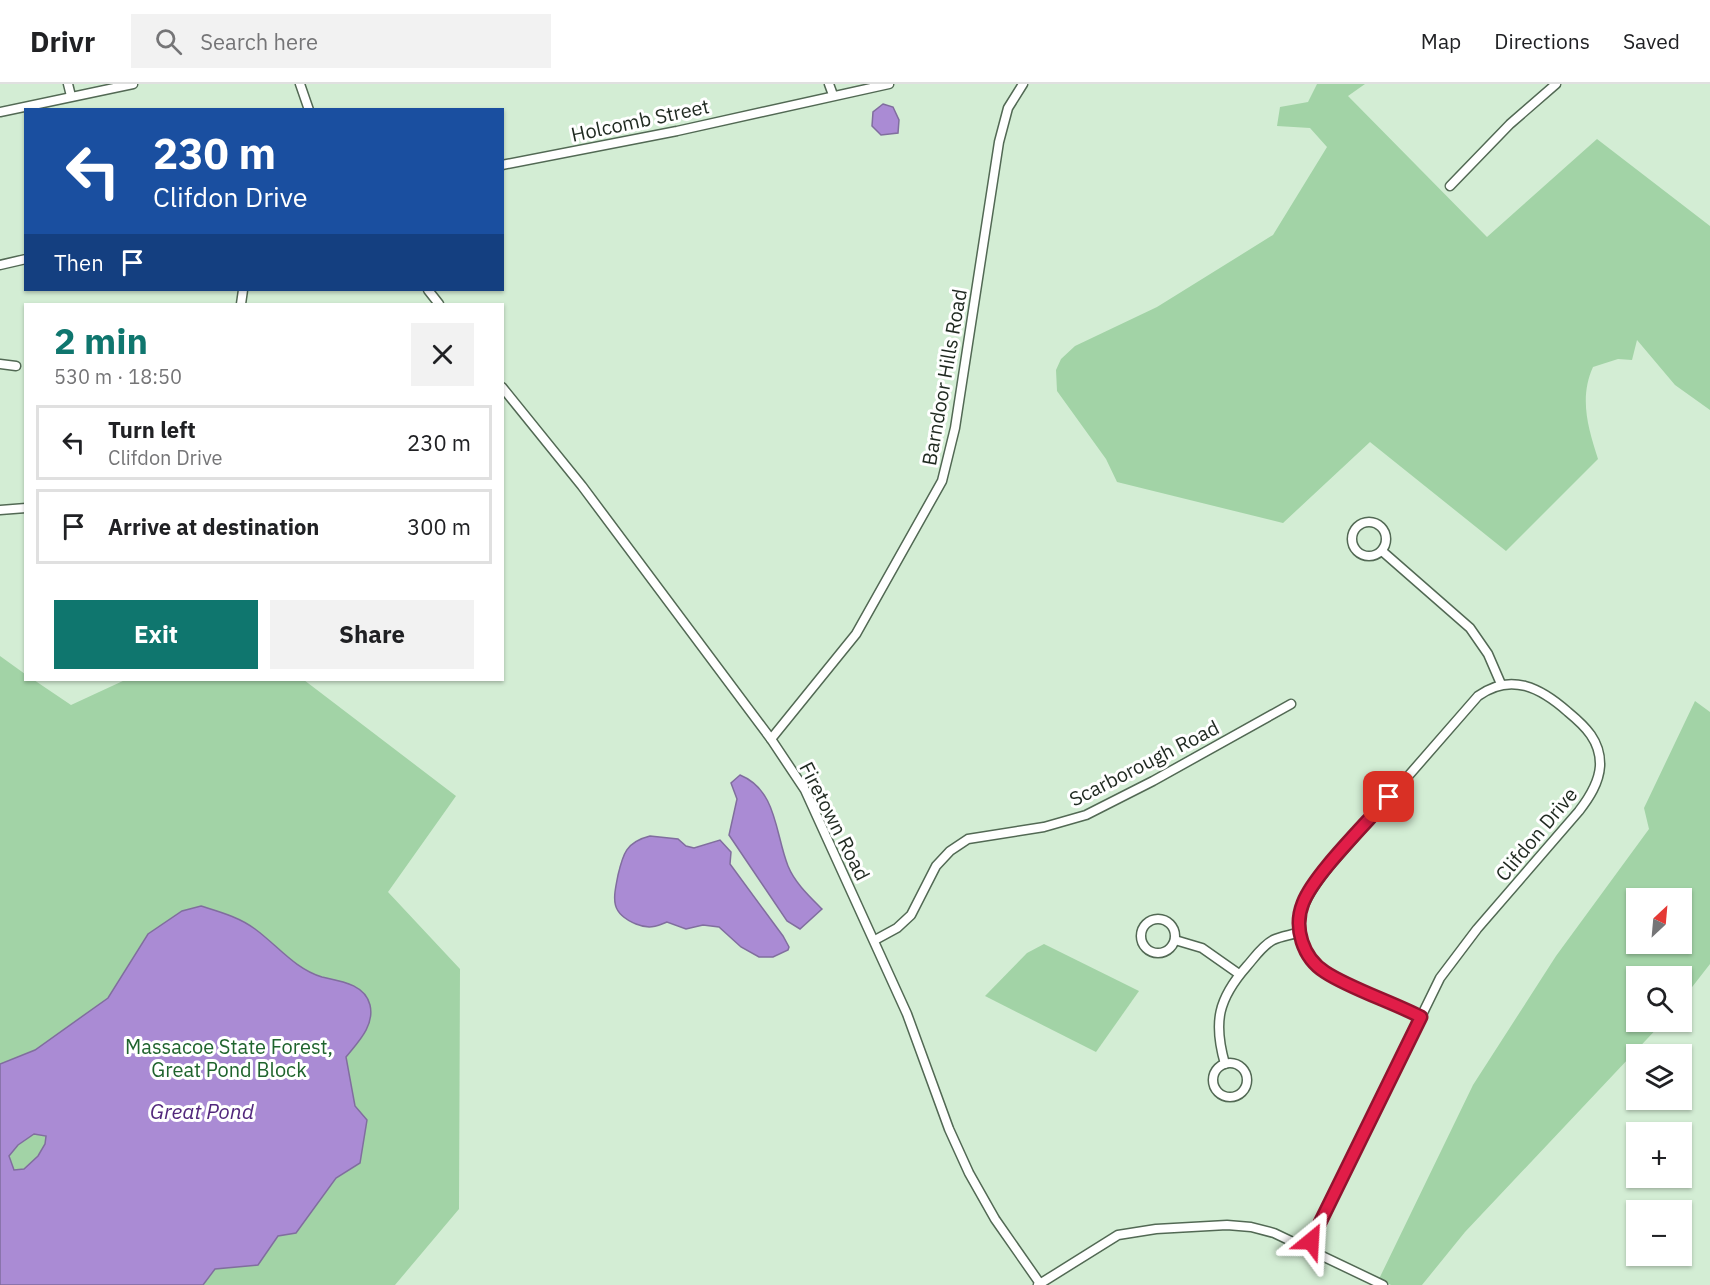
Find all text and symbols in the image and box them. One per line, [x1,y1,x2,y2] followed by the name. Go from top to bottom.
[131,14,551,68] search box
[30,23,95,60] text: Drivr
[152,25,185,58] icon: search
[200,27,318,56] text: Search here
[1421,27,1461,55] text: Map
[1494,27,1590,55] text: Directions
[1623,27,1680,55] text: Saved
[568,92,712,148] street label: Holcomb Street
[153,126,276,181] text: 230 m
[54,132,132,210] icon: left
[153,179,308,214] text: Clifdon Drive
[116,246,149,279] icon: arrive
[54,248,104,277] text: Then
[915,287,973,467] street label: Barndoor Hills Road
[54,317,148,364] text: 2 min
[411,323,474,386] button: close
[54,363,182,390] text: 530 m · 18:50
[108,415,196,444] text: Turn left
[57,426,90,459] icon: left
[407,428,471,457] text: 230 m
[108,444,223,471] text: Clifdon Drive
[57,510,90,543] icon: arrive
[108,512,319,541] text: Arrive at destination
[407,512,471,541] text: 300 m
[54,600,258,669] button: Exit
[270,600,474,669] button: Share
[1064,714,1224,812] street label: Scarborough Road
[793,757,877,885] street label: Firetown Road
[1363,771,1414,822] pin
[1372,780,1405,813] icon: arrive
[1489,781,1583,887] street label: Clifdon Drive
[1626,888,1692,954] north arrow
[1626,888,1692,1266] map controls
[1626,966,1692,1032] button: search
[125,1033,333,1083] park label: Massacoe State Forest, Great Pond Block
[1626,1044,1692,1110] button: layers
[150,1097,255,1125] water label: Great Pond
[1626,1122,1692,1188] button: +
[1626,1200,1692,1266] button: −
[1279,1209,1343,1273] position arrow

